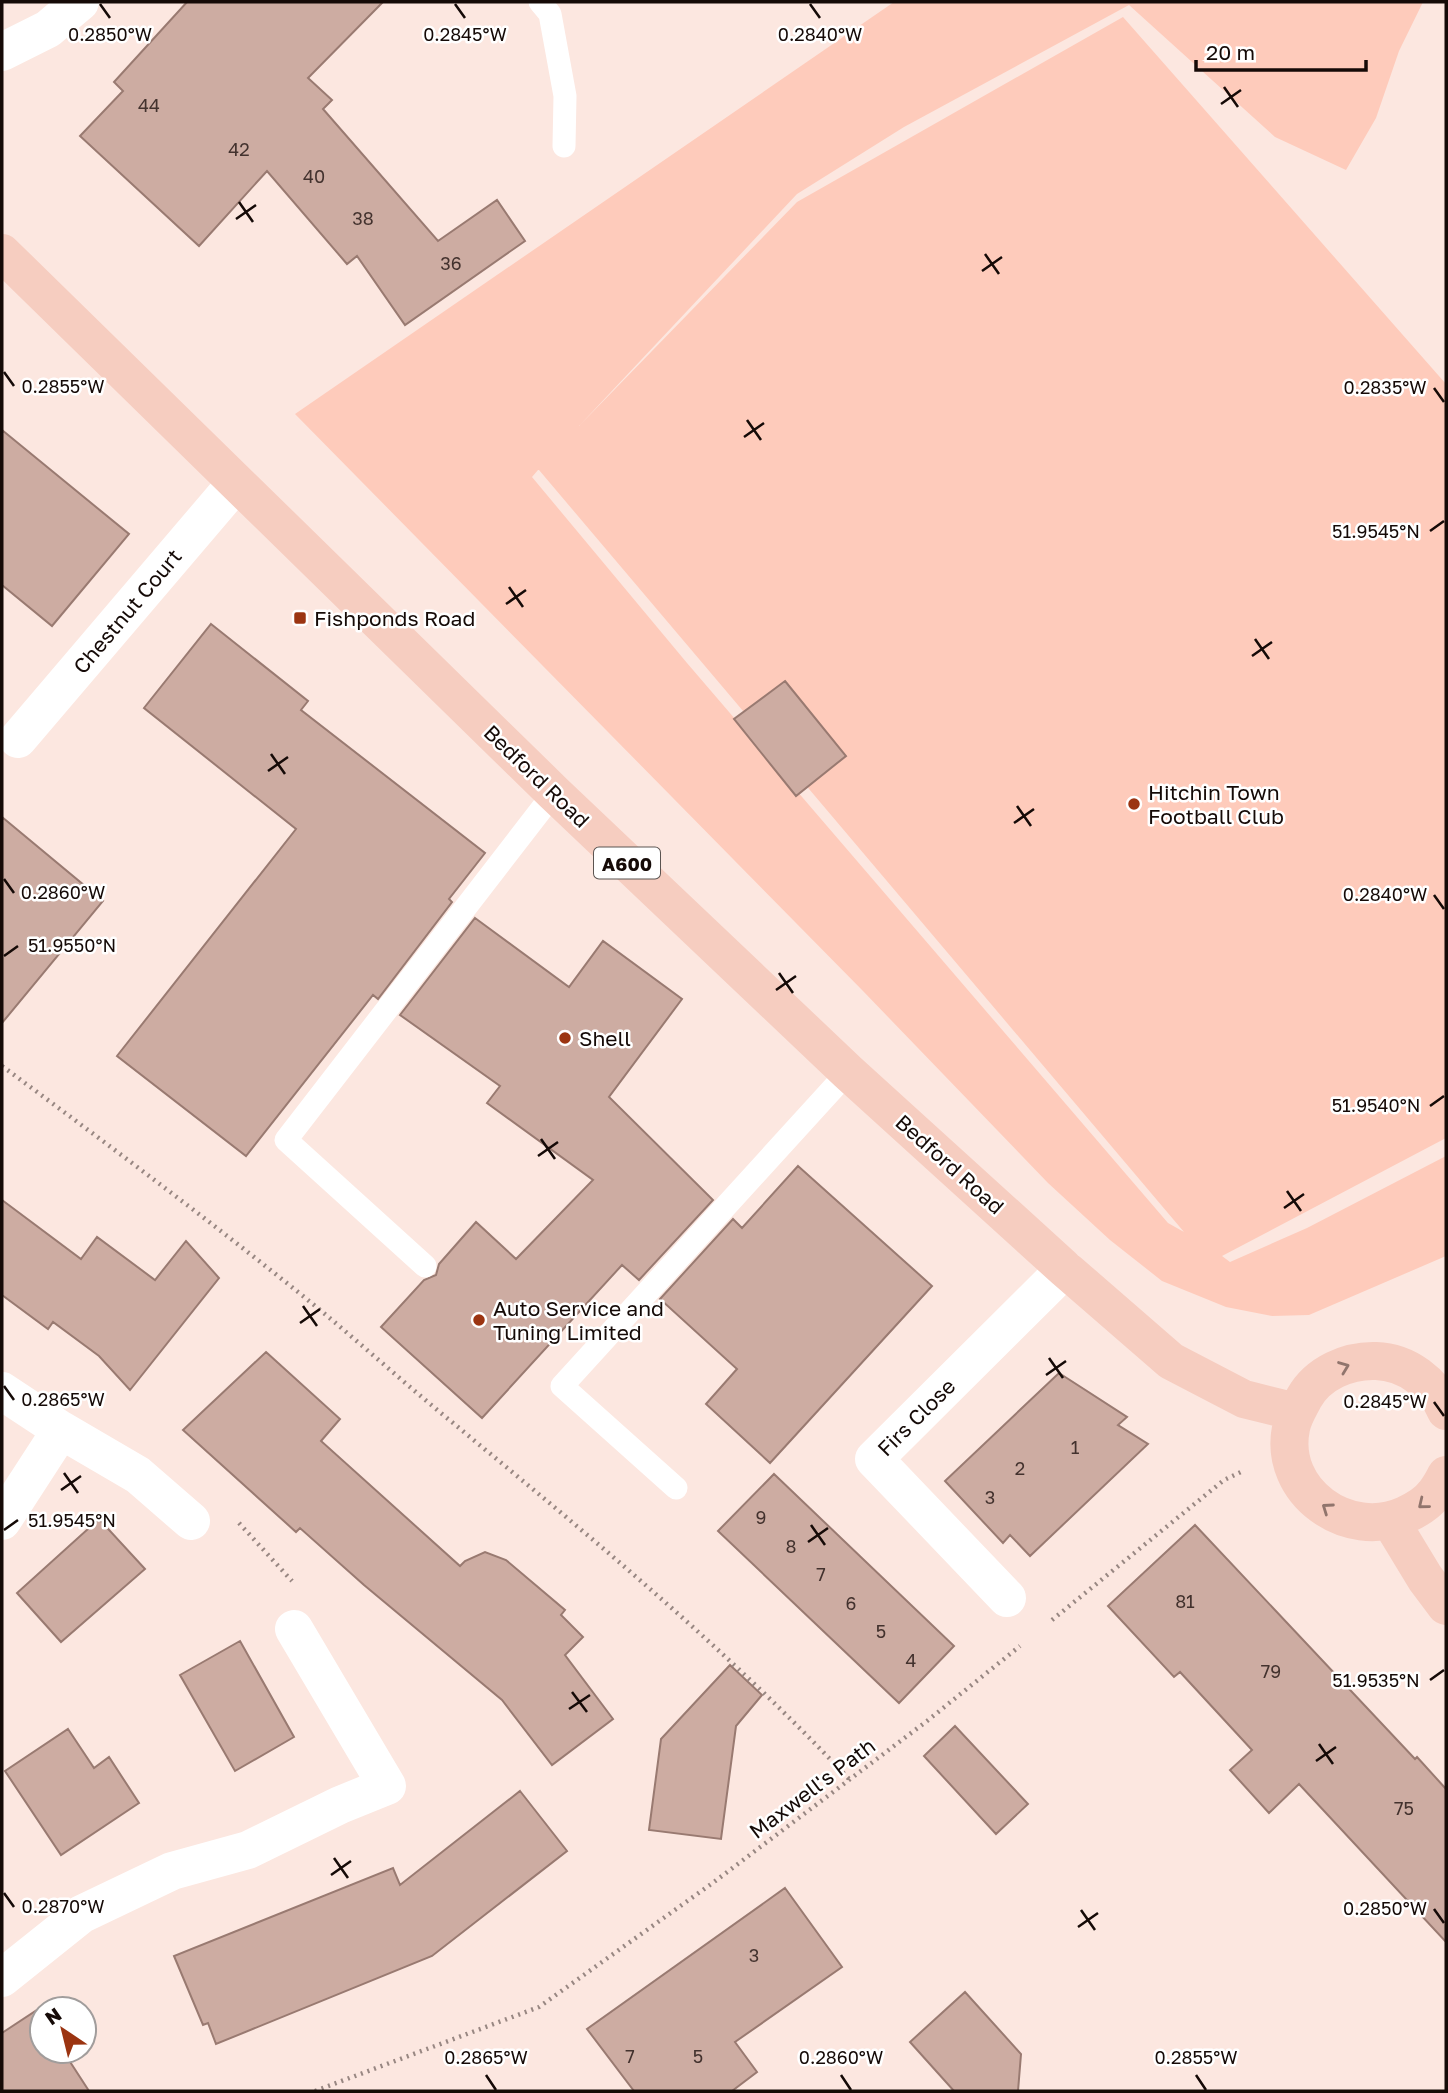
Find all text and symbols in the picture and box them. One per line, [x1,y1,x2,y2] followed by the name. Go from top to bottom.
[68,23,152,45] text: 0.2850°W
[423,23,507,45] text: 0.2845°W
[778,23,862,45] text: 0.2840°W
[1196,28,1366,72] scale bar
[1206,39,1255,65] text: 20 m
[138,94,160,116] house number: 44
[228,138,250,160] house number: 42
[303,165,325,187] house number: 40
[352,207,374,229] house number: 38
[440,252,462,274] house number: 36
[21,375,105,397] text: 0.2855°W
[1343,376,1427,398] text: 0.2835°W
[1332,520,1420,542] text: 51.9545°N
[67,543,187,679] street label: Chestnut Court
[314,605,475,631] place label: Fishponds Road
[292,610,308,626] marker: Fishponds Road
[479,719,595,833] street label: Bedford Road
[1148,779,1284,829] place label: Hitchin Town Football Club
[1126,796,1142,812] marker: Hitchin Town Football Club
[594,848,660,878] road number: A600
[21,881,105,903] text: 0.2860°W
[1343,883,1427,905] text: 0.2840°W
[28,934,116,956] text: 51.9550°N
[579,1025,631,1051] place label: Shell
[557,1030,573,1046] marker: Shell
[1332,1094,1420,1116] text: 51.9540°N
[890,1109,1010,1219] street label: Bedford Road
[493,1295,664,1345] place label: Auto Service and Tuning Limited
[471,1312,487,1328] marker: Auto Service and Tuning Limited
[1337,1361,1349,1375] one-way arrow
[872,1373,960,1461] street label: Firs Close
[21,1388,105,1410] text: 0.2865°W
[1343,1390,1427,1412] text: 0.2845°W
[1071,1436,1080,1458] house number: 1
[1015,1457,1025,1479] house number: 2
[985,1486,995,1508] house number: 3
[1419,1495,1431,1508] one-way arrow
[1322,1504,1335,1516] one-way arrow
[756,1506,766,1528] house number: 9
[28,1509,116,1531] text: 51.9545°N
[786,1535,796,1557] house number: 8
[816,1563,826,1585] house number: 7
[1175,1590,1195,1612] house number: 81
[846,1592,856,1614] house number: 6
[876,1620,886,1642] house number: 5
[906,1649,917,1671] house number: 4
[1261,1660,1281,1682] house number: 79
[1332,1669,1420,1691] text: 51.9535°N
[744,1732,880,1844] street label: Maxwell's Path
[1394,1797,1414,1819] house number: 75
[22,1895,104,1917] text: 0.2870°W
[1343,1897,1427,1919] text: 0.2850°W
[749,1944,759,1966] house number: 3
[28,1995,98,2065] north arrow
[40,2002,65,2029] text: N
[625,2045,635,2067] house number: 7
[693,2045,703,2067] house number: 5
[444,2046,528,2068] text: 0.2865°W
[799,2046,883,2068] text: 0.2860°W
[1154,2046,1238,2068] text: 0.2855°W

